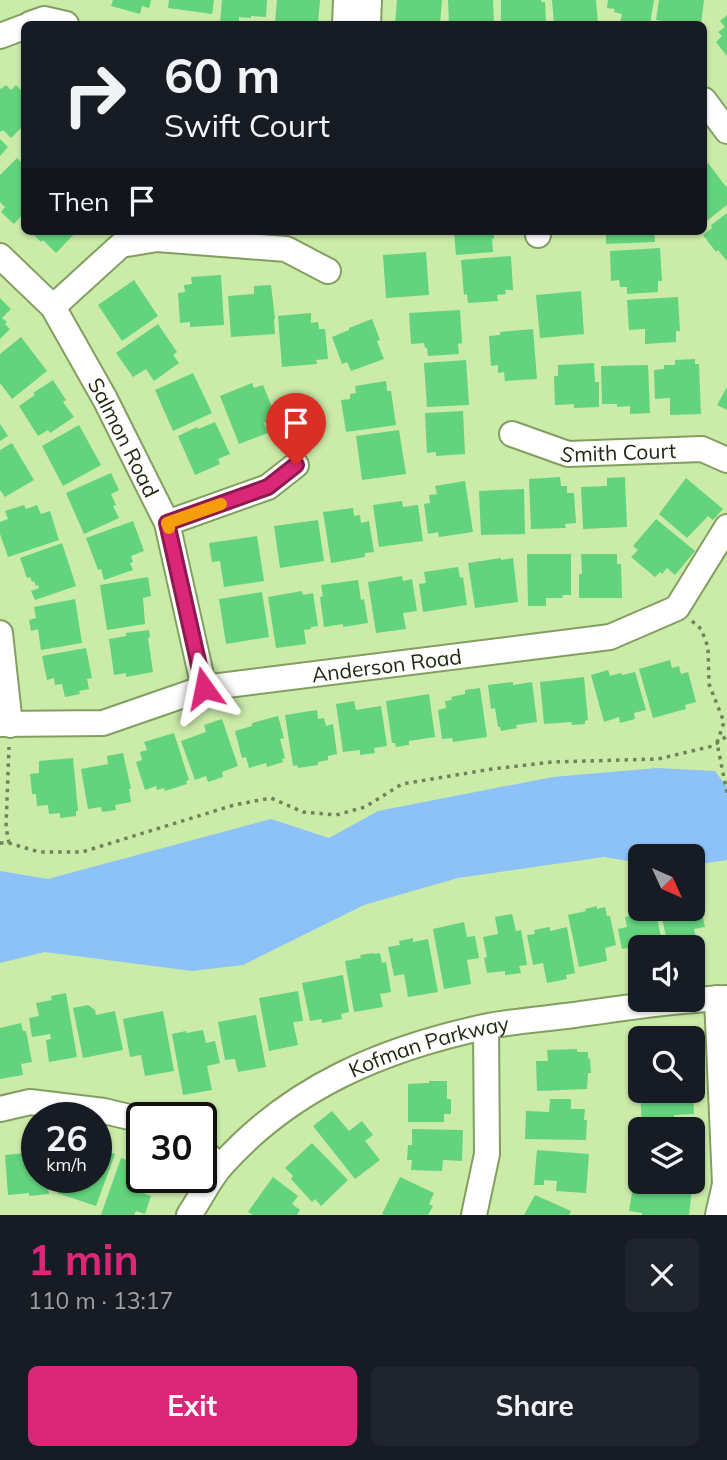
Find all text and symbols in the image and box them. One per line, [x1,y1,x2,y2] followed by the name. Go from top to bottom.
[164,44,280,105] text: 60 m
[49,49,140,140] icon: right
[164,105,330,145] text: Swift Court
[123,182,161,220] icon: arrive
[49,185,109,218] text: Then
[83,373,165,501] street label: Salmon Road
[266,393,326,465] pin
[277,404,315,442] icon: arrive
[557,437,676,468] street label: Smith Court
[310,643,463,687] street label: Anderson Road
[167,651,241,725] position arrow
[628,844,705,920] north arrow
[628,844,705,1194] map controls
[628,935,705,1012] button: sound
[344,1010,511,1083] street label: Kofman Parkway
[628,1026,705,1103] button: search
[126,1102,217,1193] speed limit sign: 30
[45,1116,88,1160] text: 26
[628,1117,705,1194] button: layers
[46,1153,87,1176] text: km/h
[28,1233,139,1286] text: 1 min
[625,1238,699,1312] button: close
[28,1286,173,1315] text: 110 m · 13:17
[28,1366,357,1446] button: Exit
[371,1366,699,1446] button: Share

